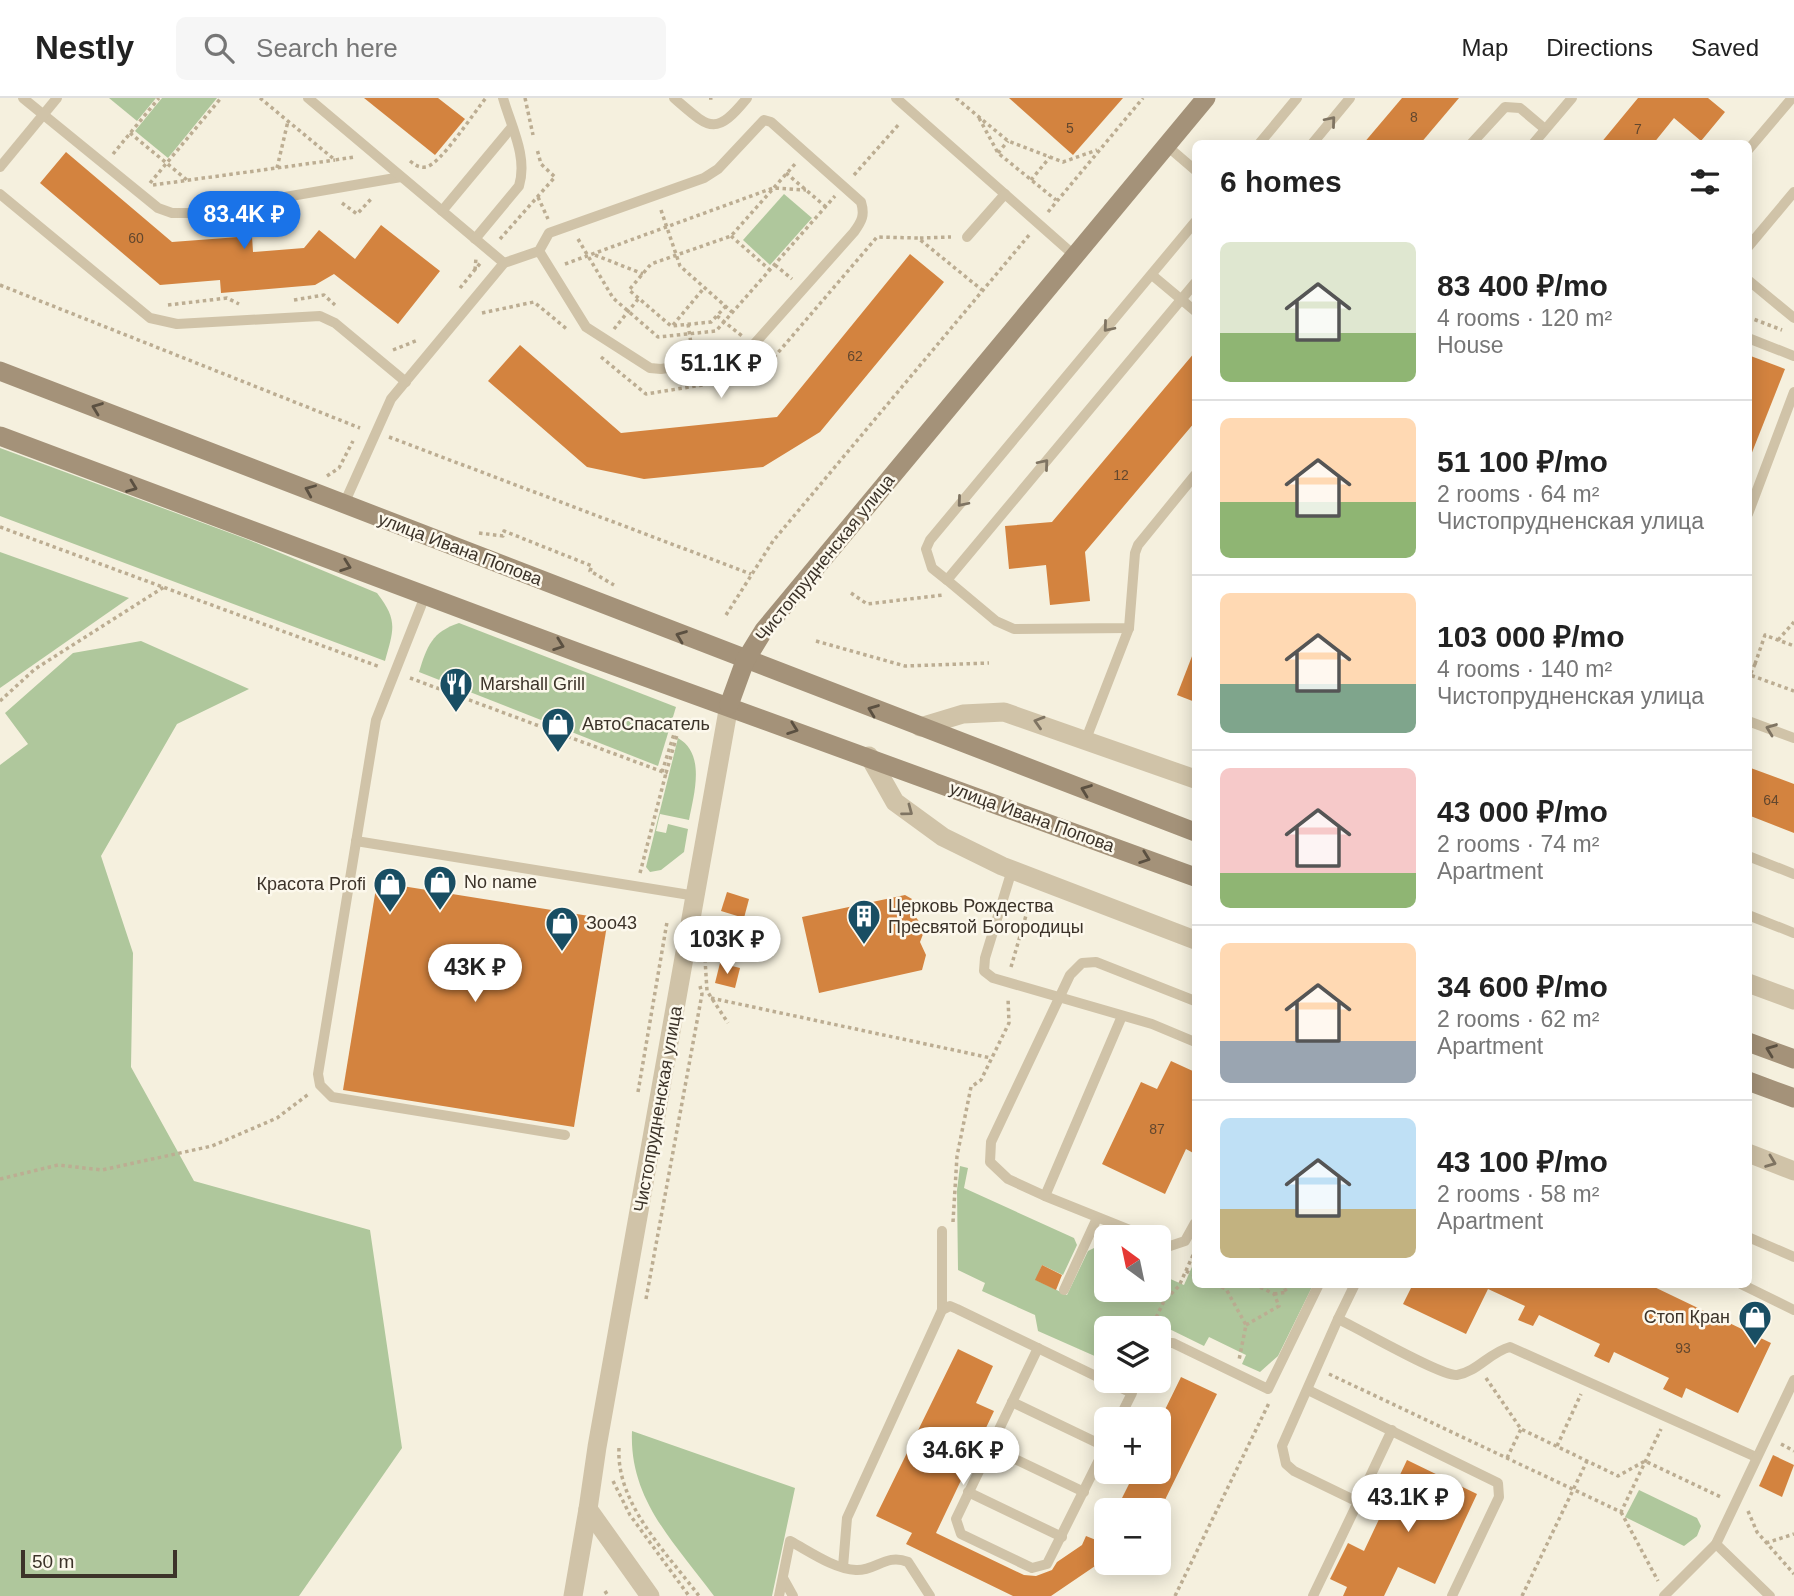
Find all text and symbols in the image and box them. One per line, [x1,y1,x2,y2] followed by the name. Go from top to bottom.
[176,17,666,80] search box
[35,29,134,66] text: Nestly
[200,29,238,67] icon: search
[256,33,398,63] text: Search here
[1462,34,1508,61] text: Map
[1546,34,1653,61] text: Directions
[1691,34,1759,61] text: Saved
[1410,109,1418,125] house number: 8
[1323,116,1335,129] one-way arrow
[1066,120,1074,136] house number: 5
[1634,121,1642,137] house number: 7
[1686,163,1724,201] icon: filters
[1220,165,1342,198] text: 6 homes
[179,192,309,251] pin: 83.4K ₽
[203,201,285,227] text: 83.4K ₽
[128,230,144,246] house number: 60
[1437,269,1608,302] text: 83 400 ₽/mo
[1276,270,1360,354] icon: home
[1437,305,1612,331] text: 4 rooms · 120 m²
[1104,319,1116,332] one-way arrow
[1437,332,1503,358] text: House
[656,341,786,400] pin: 51.1K ₽
[847,348,863,364] house number: 62
[680,350,762,376] text: 51.1K ₽
[92,402,104,416] one-way arrow
[1437,445,1608,478] text: 51 100 ₽/mo
[1276,446,1360,530] icon: home
[1036,459,1048,472] one-way arrow
[1113,467,1129,483] house number: 12
[751,470,899,645] street label: Чистопрудненская улица
[126,479,138,493] one-way arrow
[1437,481,1599,507] text: 2 rooms · 64 m²
[304,484,316,498] one-way arrow
[958,493,970,506] one-way arrow
[1437,508,1704,534] text: Чистопрудненская улица
[375,509,546,590] street label: улица Ивана Попова
[339,558,351,572] one-way arrow
[1437,620,1625,653] text: 103 000 ₽/mo
[1276,621,1360,705] icon: home
[676,630,688,644] one-way arrow
[552,637,564,651] one-way arrow
[1437,656,1612,682] text: 4 rooms · 140 m²
[437,665,475,714] restaurant icon: Marshall Grill
[480,674,585,694] place label: Marshall Grill
[1437,683,1704,709] text: Чистопрудненская улица
[867,704,879,718] one-way arrow
[539,705,577,754] shop icon: АвтоСпасатель
[582,714,710,734] place label: АвтоСпасатель
[1033,716,1045,731] one-way arrow
[787,721,799,735] one-way arrow
[1766,724,1778,738] one-way arrow
[947,778,1118,856] street label: улица Ивана Попова
[1080,785,1092,799] one-way arrow
[1763,792,1779,808] house number: 64
[1437,795,1608,828] text: 43 000 ₽/mo
[1276,796,1360,880] icon: home
[900,803,913,815] one-way arrow
[1437,831,1599,857] text: 2 rooms · 74 m²
[1138,850,1150,864] one-way arrow
[1437,858,1543,884] text: Apartment
[421,863,459,912] shop icon: No name
[371,865,409,914] shop icon: Красота Profi
[464,872,537,892] place label: No name
[257,874,366,894] place label: Красота Profi
[888,896,1084,937] place label: Церковь Рождества Пресвятой Богородицы
[845,897,883,946] building icon: Церковь Рождества Пресвятой Богородицы
[543,904,581,953] shop icon: Зоо43
[586,913,637,933] place label: Зоо43
[670,916,784,976] pin: 103K ₽
[690,926,764,952] text: 103K ₽
[426,944,524,1004] pin: 43K ₽
[444,954,506,980] text: 43K ₽
[1437,970,1608,1003] text: 34 600 ₽/mo
[1276,971,1360,1055] icon: home
[630,1003,686,1214] street label: Чистопрудненская улица
[1437,1006,1599,1032] text: 2 rooms · 62 m²
[1437,1033,1543,1059] text: Apartment
[1766,1045,1778,1059] one-way arrow
[1149,1121,1165,1137] house number: 87
[1437,1145,1608,1178] text: 43 100 ₽/mo
[1276,1146,1360,1230] icon: home
[1765,1154,1777,1168] one-way arrow
[1437,1181,1599,1207] text: 2 rooms · 58 m²
[1437,1208,1543,1234] text: Apartment
[1094,1225,1171,1302] north arrow
[1094,1225,1171,1575] map controls
[1736,1298,1774,1347] shop icon: Стоп Кран
[1644,1307,1730,1327] place label: Стоп Кран
[1094,1316,1171,1393] button: layers
[1675,1340,1691,1356] house number: 93
[1094,1407,1171,1484] button: +
[898,1428,1028,1487] pin: 34.6K ₽
[922,1437,1004,1463] text: 34.6K ₽
[1343,1474,1473,1534] pin: 43.1K ₽
[1367,1484,1449,1510] text: 43.1K ₽
[1094,1498,1171,1575] button: −
[21,1547,177,1579] scale bar
[32,1551,74,1572] text: 50 m

